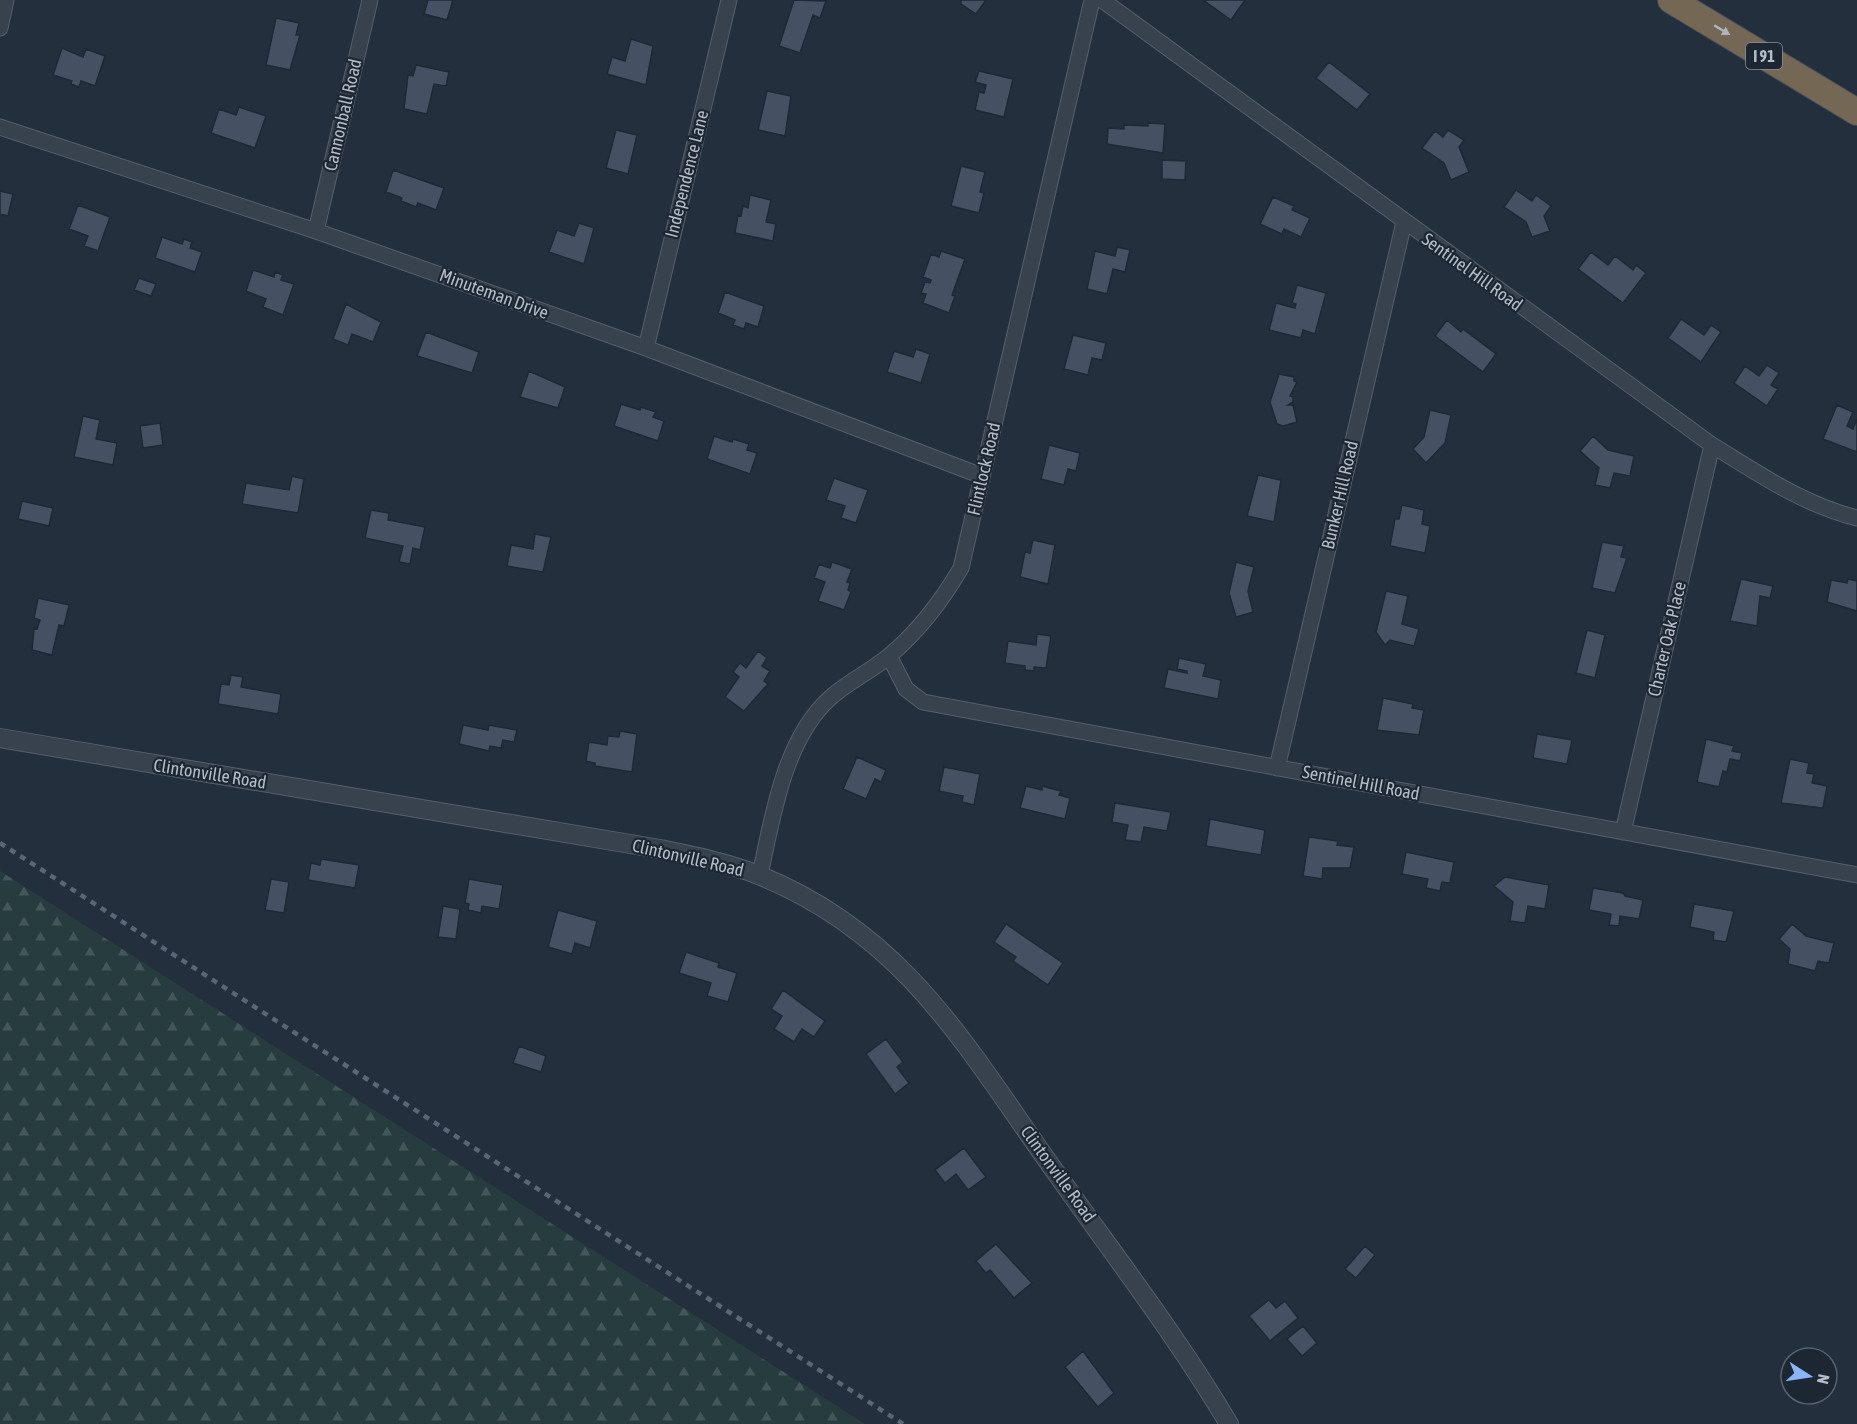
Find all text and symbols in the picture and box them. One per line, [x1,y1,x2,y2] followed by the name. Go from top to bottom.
[1714,25,1730,36] one-way arrow
[1746,43,1782,69] road number: I 91
[319,57,366,173] street label: Cannonball Road
[661,108,712,240] street label: Independence Lane
[1418,228,1527,315] street label: Sentinel Hill Road
[437,264,551,323] street label: Minuteman Drive
[963,420,1004,517] street label: Flintlock Road
[1317,439,1362,551] street label: Bunker Hill Road
[1643,579,1690,698] street label: Charter Oak Place
[152,754,268,793] street label: Clintonville Road
[1301,761,1421,804] street label: Sentinel Hill Road
[630,834,746,881] street label: Clintonville Road
[1016,1121,1100,1226] street label: Clintonville Road
[1779,1346,1839,1406] north arrow
[1814,1373,1833,1386] text: N

